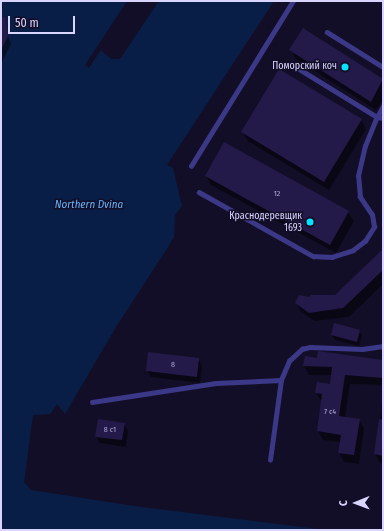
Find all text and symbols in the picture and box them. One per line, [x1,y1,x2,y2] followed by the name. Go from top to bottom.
[10,8,77,34] scale bar
[15,16,39,30] text: 50 m
[272,61,337,73] place label: Поморский коч
[340,62,350,72] marker: Поморский коч
[274,189,280,199] house number: 12
[55,198,123,212] water label: Northern Dvina
[229,210,302,234] place label: Краснодеревщик 1693
[305,217,315,227] marker: Краснодеревщик 1693
[171,360,175,370] house number: 8
[324,407,336,417] house number: 7 с4
[104,425,116,435] house number: 8 с1
[336,483,376,523] north arrow
[337,500,350,506] text: С

